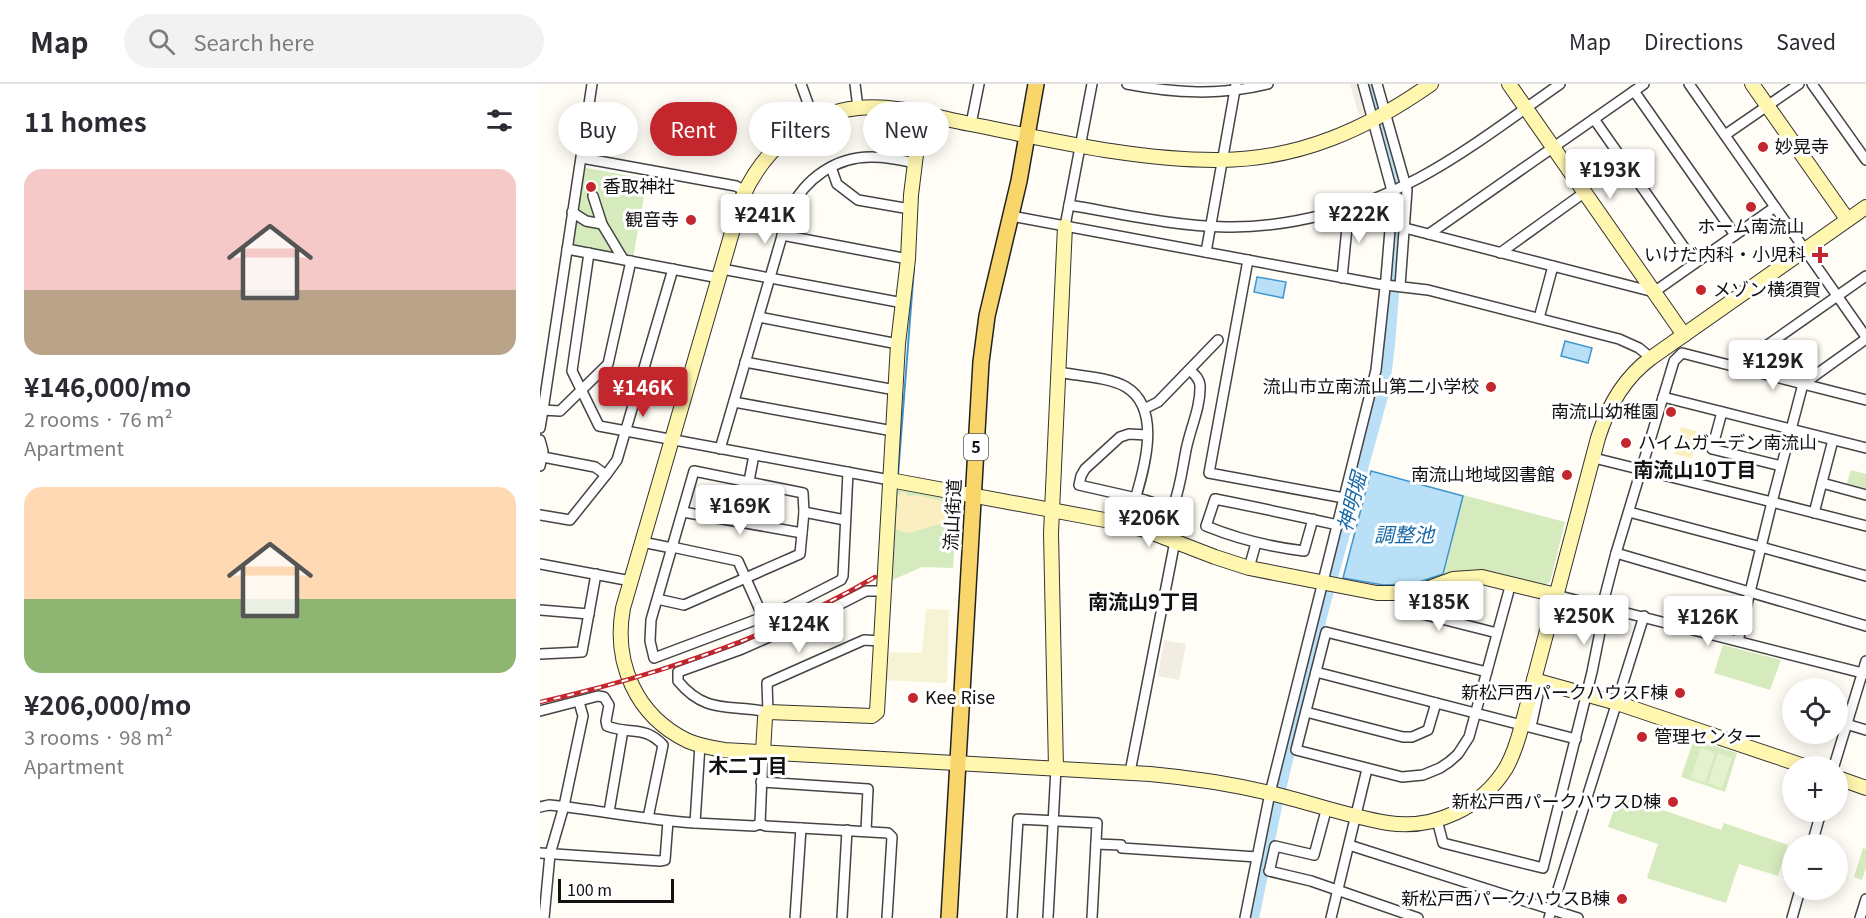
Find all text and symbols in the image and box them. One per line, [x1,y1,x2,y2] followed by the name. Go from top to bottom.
[124,14,544,68] search box
[30,21,88,61] text: Map
[145,25,178,58] icon: search
[193,25,314,57] text: Search here
[1569,26,1611,56] text: Map
[1644,26,1743,56] text: Directions
[1776,26,1836,56] text: Saved
[24,102,147,139] text: 11 homes
[558,102,638,156] chip: Buy
[650,102,737,156] chip: Rent
[749,102,851,156] chip: Filters
[863,102,949,156] chip: New
[483,104,516,137] icon: filters
[1775,132,1829,158] place label: 妙晃寺
[1756,140,1770,154] marker: 妙晃寺
[1568,149,1652,200] pin: ¥193K
[1580,154,1640,183] text: ¥193K
[603,172,675,198] place label: 香取神社
[584,180,598,194] marker: 香取神社
[1317,193,1401,244] pin: ¥222K
[723,194,807,245] pin: ¥241K
[1329,198,1389,227] text: ¥222K
[735,199,795,228] text: ¥241K
[1744,200,1758,214] marker: ホーム南流山
[625,205,679,231] place label: 観音寺
[216,208,324,316] icon: home
[1697,212,1805,238] place label: ホーム南流山
[684,213,698,227] marker: 観音寺
[1644,240,1806,266] place label: いけだ内科・小児科
[1811,246,1829,264] marker: いけだ内科・小児科
[1713,275,1821,301] place label: メゾン横須賀
[1694,283,1708,297] marker: メゾン横須賀
[1731,340,1815,391] pin: ¥129K
[1743,345,1803,374] text: ¥129K
[24,367,191,404] text: ¥146,000/mo
[601,367,685,418] pin: ¥146K
[613,372,673,401] text: ¥146K
[1263,372,1479,398] place label: 流山市立南流山第二小学校
[1484,380,1498,394] marker: 流山市立南流山第二小学校
[1551,397,1659,423] place label: 南流山幼稚園
[24,404,173,433] text: 2 rooms · 76 m²
[1664,405,1678,419] marker: 南流山幼稚園
[1638,428,1817,454] place label: ハイムガーデン南流山
[24,433,124,462] text: Apartment
[964,434,988,460] road number: 5
[1619,436,1633,450] marker: ハイムガーデン南流山
[1633,454,1757,483] district label: 南流山10丁目
[1411,460,1555,486] place label: 南流山地域図書館
[1329,466,1373,534] water label: 神明堀
[1560,468,1574,482] marker: 南流山地域図書館
[936,478,966,552] street label: 流山街道
[698,485,782,536] pin: ¥169K
[710,490,770,519] text: ¥169K
[1107,497,1191,548] pin: ¥206K
[1119,502,1179,531] text: ¥206K
[1374,519,1436,548] water label: 調整池
[216,526,324,634] icon: home
[1397,581,1481,632] pin: ¥185K
[1088,586,1200,615] district label: 南流山9丁目
[1409,586,1469,615] text: ¥185K
[1542,595,1626,646] pin: ¥250K
[1666,596,1750,647] pin: ¥126K
[1554,600,1614,629] text: ¥250K
[1678,601,1738,630] text: ¥126K
[757,603,841,654] pin: ¥124K
[769,608,829,637] text: ¥124K
[1461,678,1668,704] place label: 新松戸西パークハウスF棟
[1782,678,1848,900] map controls
[1782,678,1848,744] button: locate
[925,683,995,709] place label: Kee Rise
[24,685,191,722] text: ¥206,000/mo
[1673,686,1687,700] marker: 新松戸西パークハウスF棟
[906,691,920,705] marker: Kee Rise
[24,722,173,751] text: 3 rooms · 98 m²
[1654,722,1762,748] place label: 管理センター
[1635,730,1649,744] marker: 管理センター
[708,750,788,779] district label: 木二丁目
[24,751,124,780] text: Apartment
[1782,756,1848,822] button: +
[1452,787,1661,813] place label: 新松戸西パークハウスD棟
[1666,795,1680,809] marker: 新松戸西パークハウスD棟
[1782,834,1848,900] button: −
[558,876,674,904] scale bar
[567,877,612,901] text: 100 m
[1401,884,1610,910] place label: 新松戸西パークハウスB棟
[1615,892,1629,906] marker: 新松戸西パークハウスB棟

